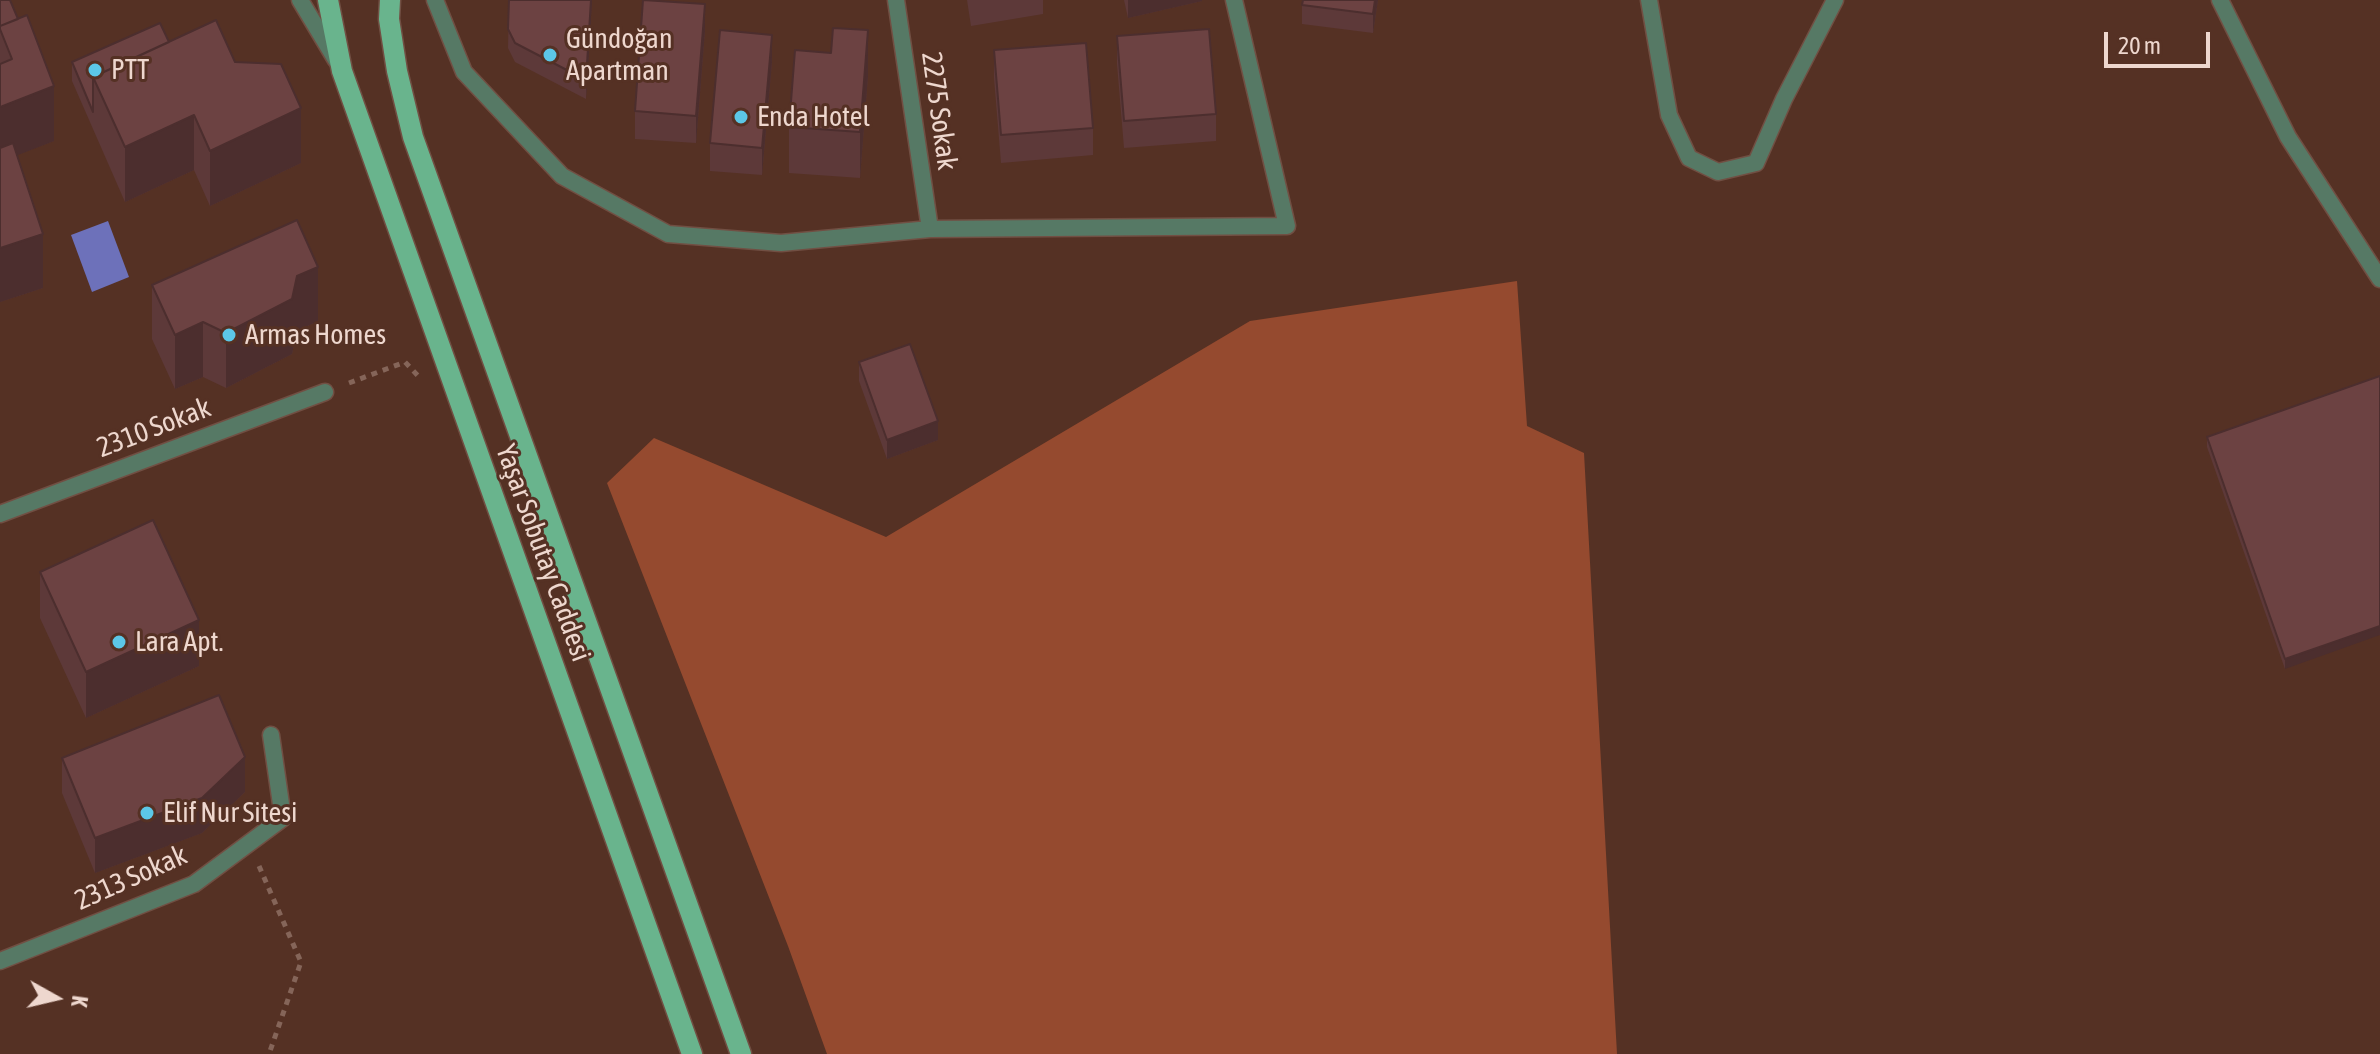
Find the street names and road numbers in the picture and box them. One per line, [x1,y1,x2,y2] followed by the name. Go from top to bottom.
[914,50,964,172] street label: 2275 Sokak
[92,391,216,465] street label: 2310 Sokak
[488,440,598,666] street label: Yaşar Sobutay Caddesi
[70,838,192,918] street label: 2313 Sokak

